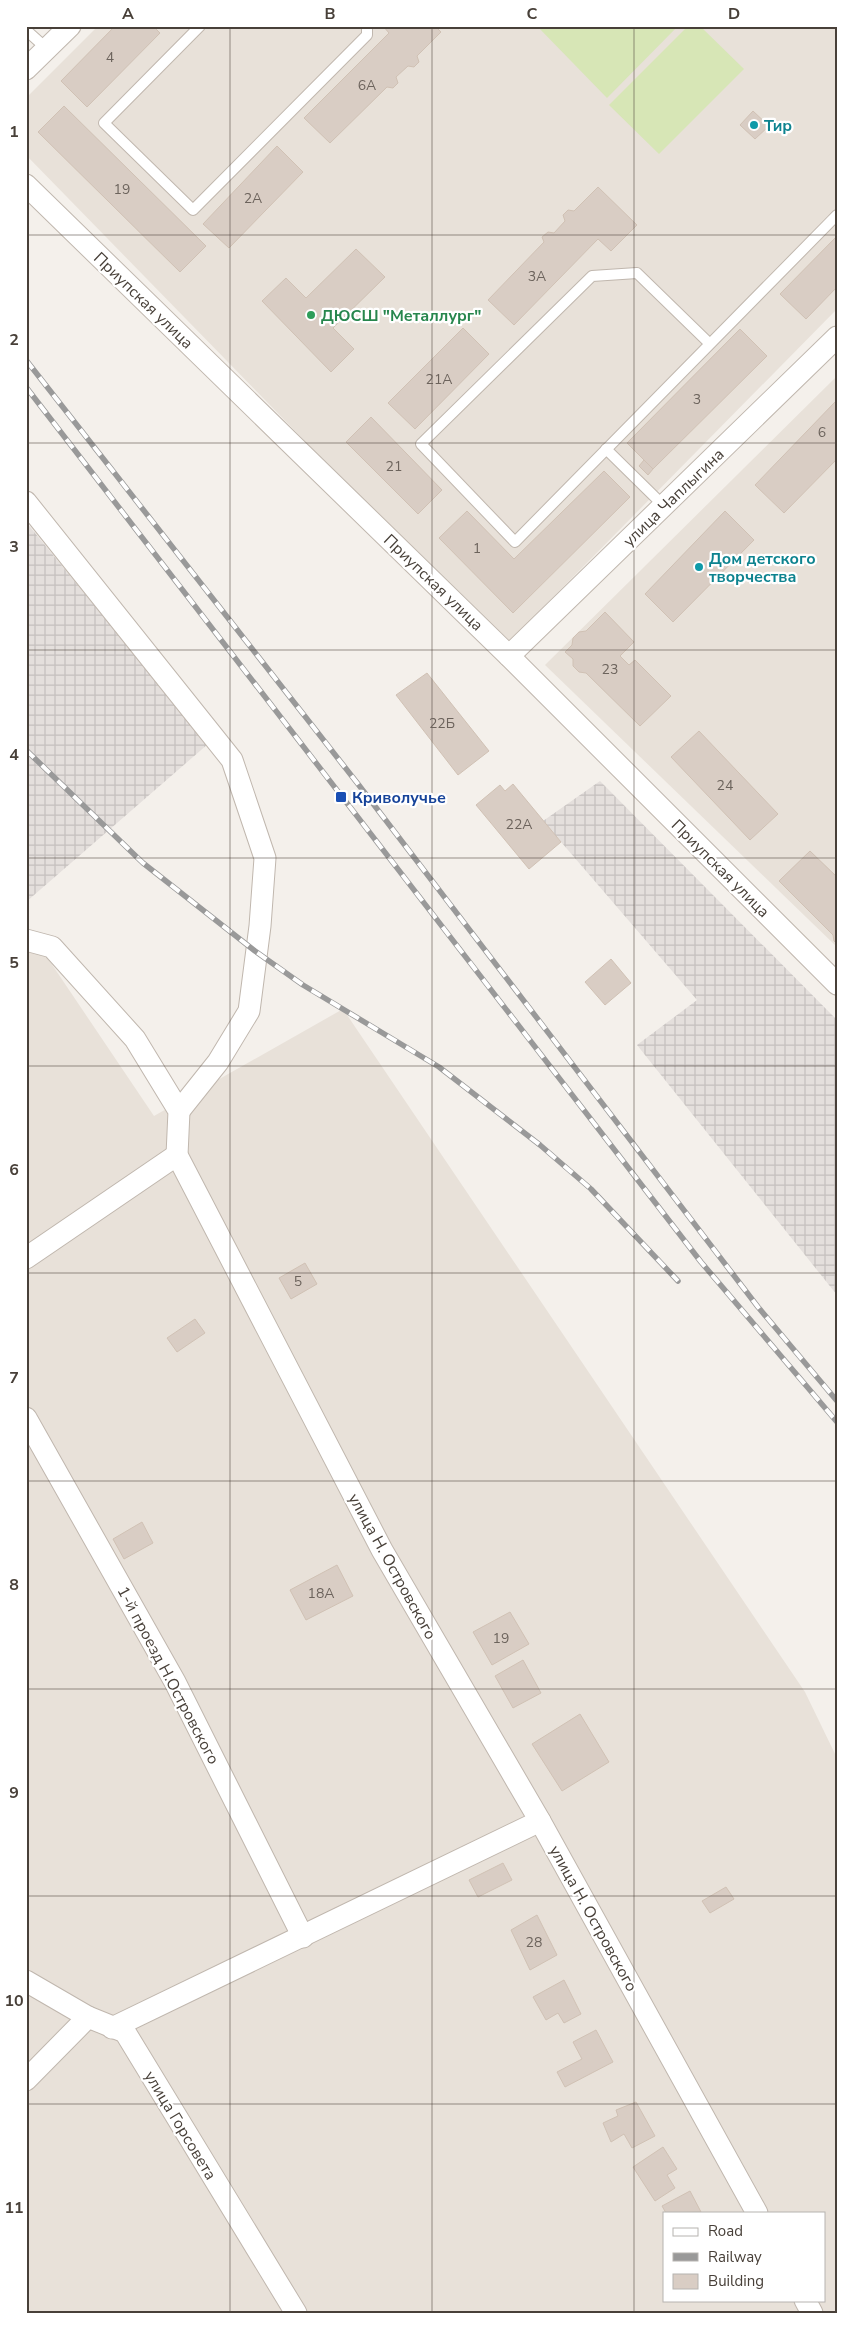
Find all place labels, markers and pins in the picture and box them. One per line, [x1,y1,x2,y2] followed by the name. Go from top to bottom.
[764,115,792,137] place label: Тир
[748,119,760,131] marker: Тир
[321,305,481,327] place label: ДЮСШ "Металлург"
[305,309,317,321] marker: ДЮСШ "Металлург"
[709,548,816,588] place label: Дом детского творчества
[693,561,705,573] marker: Дом детского творчества
[352,787,446,809] place label: Криволучье
[334,790,348,804] marker: Криволучье

